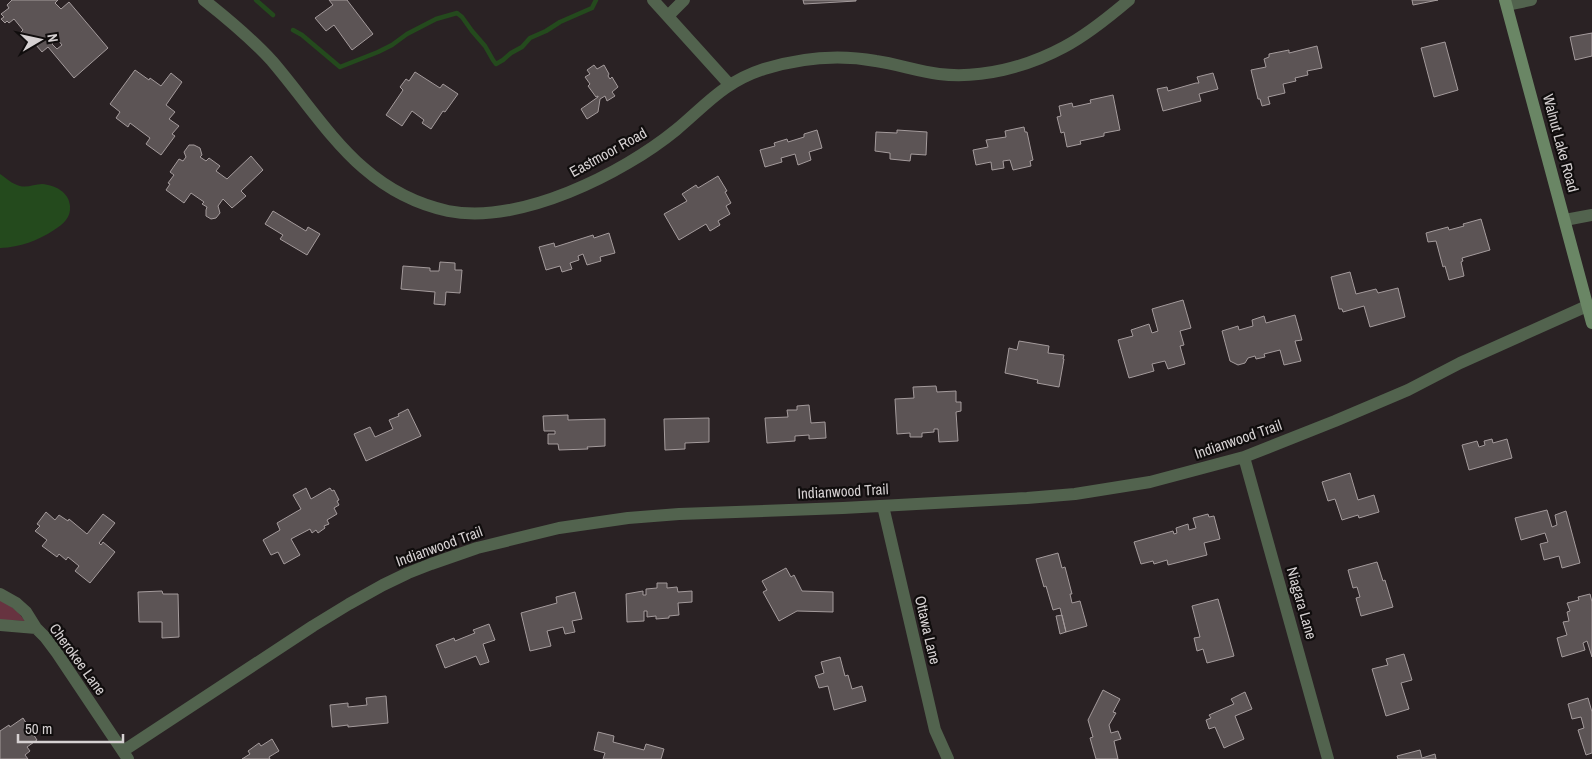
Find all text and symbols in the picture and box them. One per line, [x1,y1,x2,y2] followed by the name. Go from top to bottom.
[15,15,65,65] north arrow
[43,32,62,43] text: N
[1538,92,1584,194] street label: Walnut Lake Road
[566,122,650,182] street label: Eastmoor Road
[1192,414,1284,464] street label: Indianwood Trail
[797,478,889,504] street label: Indianwood Trail
[393,521,485,571] street label: Indianwood Trail
[1282,564,1322,642] street label: Niagara Lane
[910,594,946,666] street label: Ottawa Lane
[45,619,111,699] street label: Cherokee Lane
[18,712,122,744] scale bar
[25,718,52,739] text: 50 m

